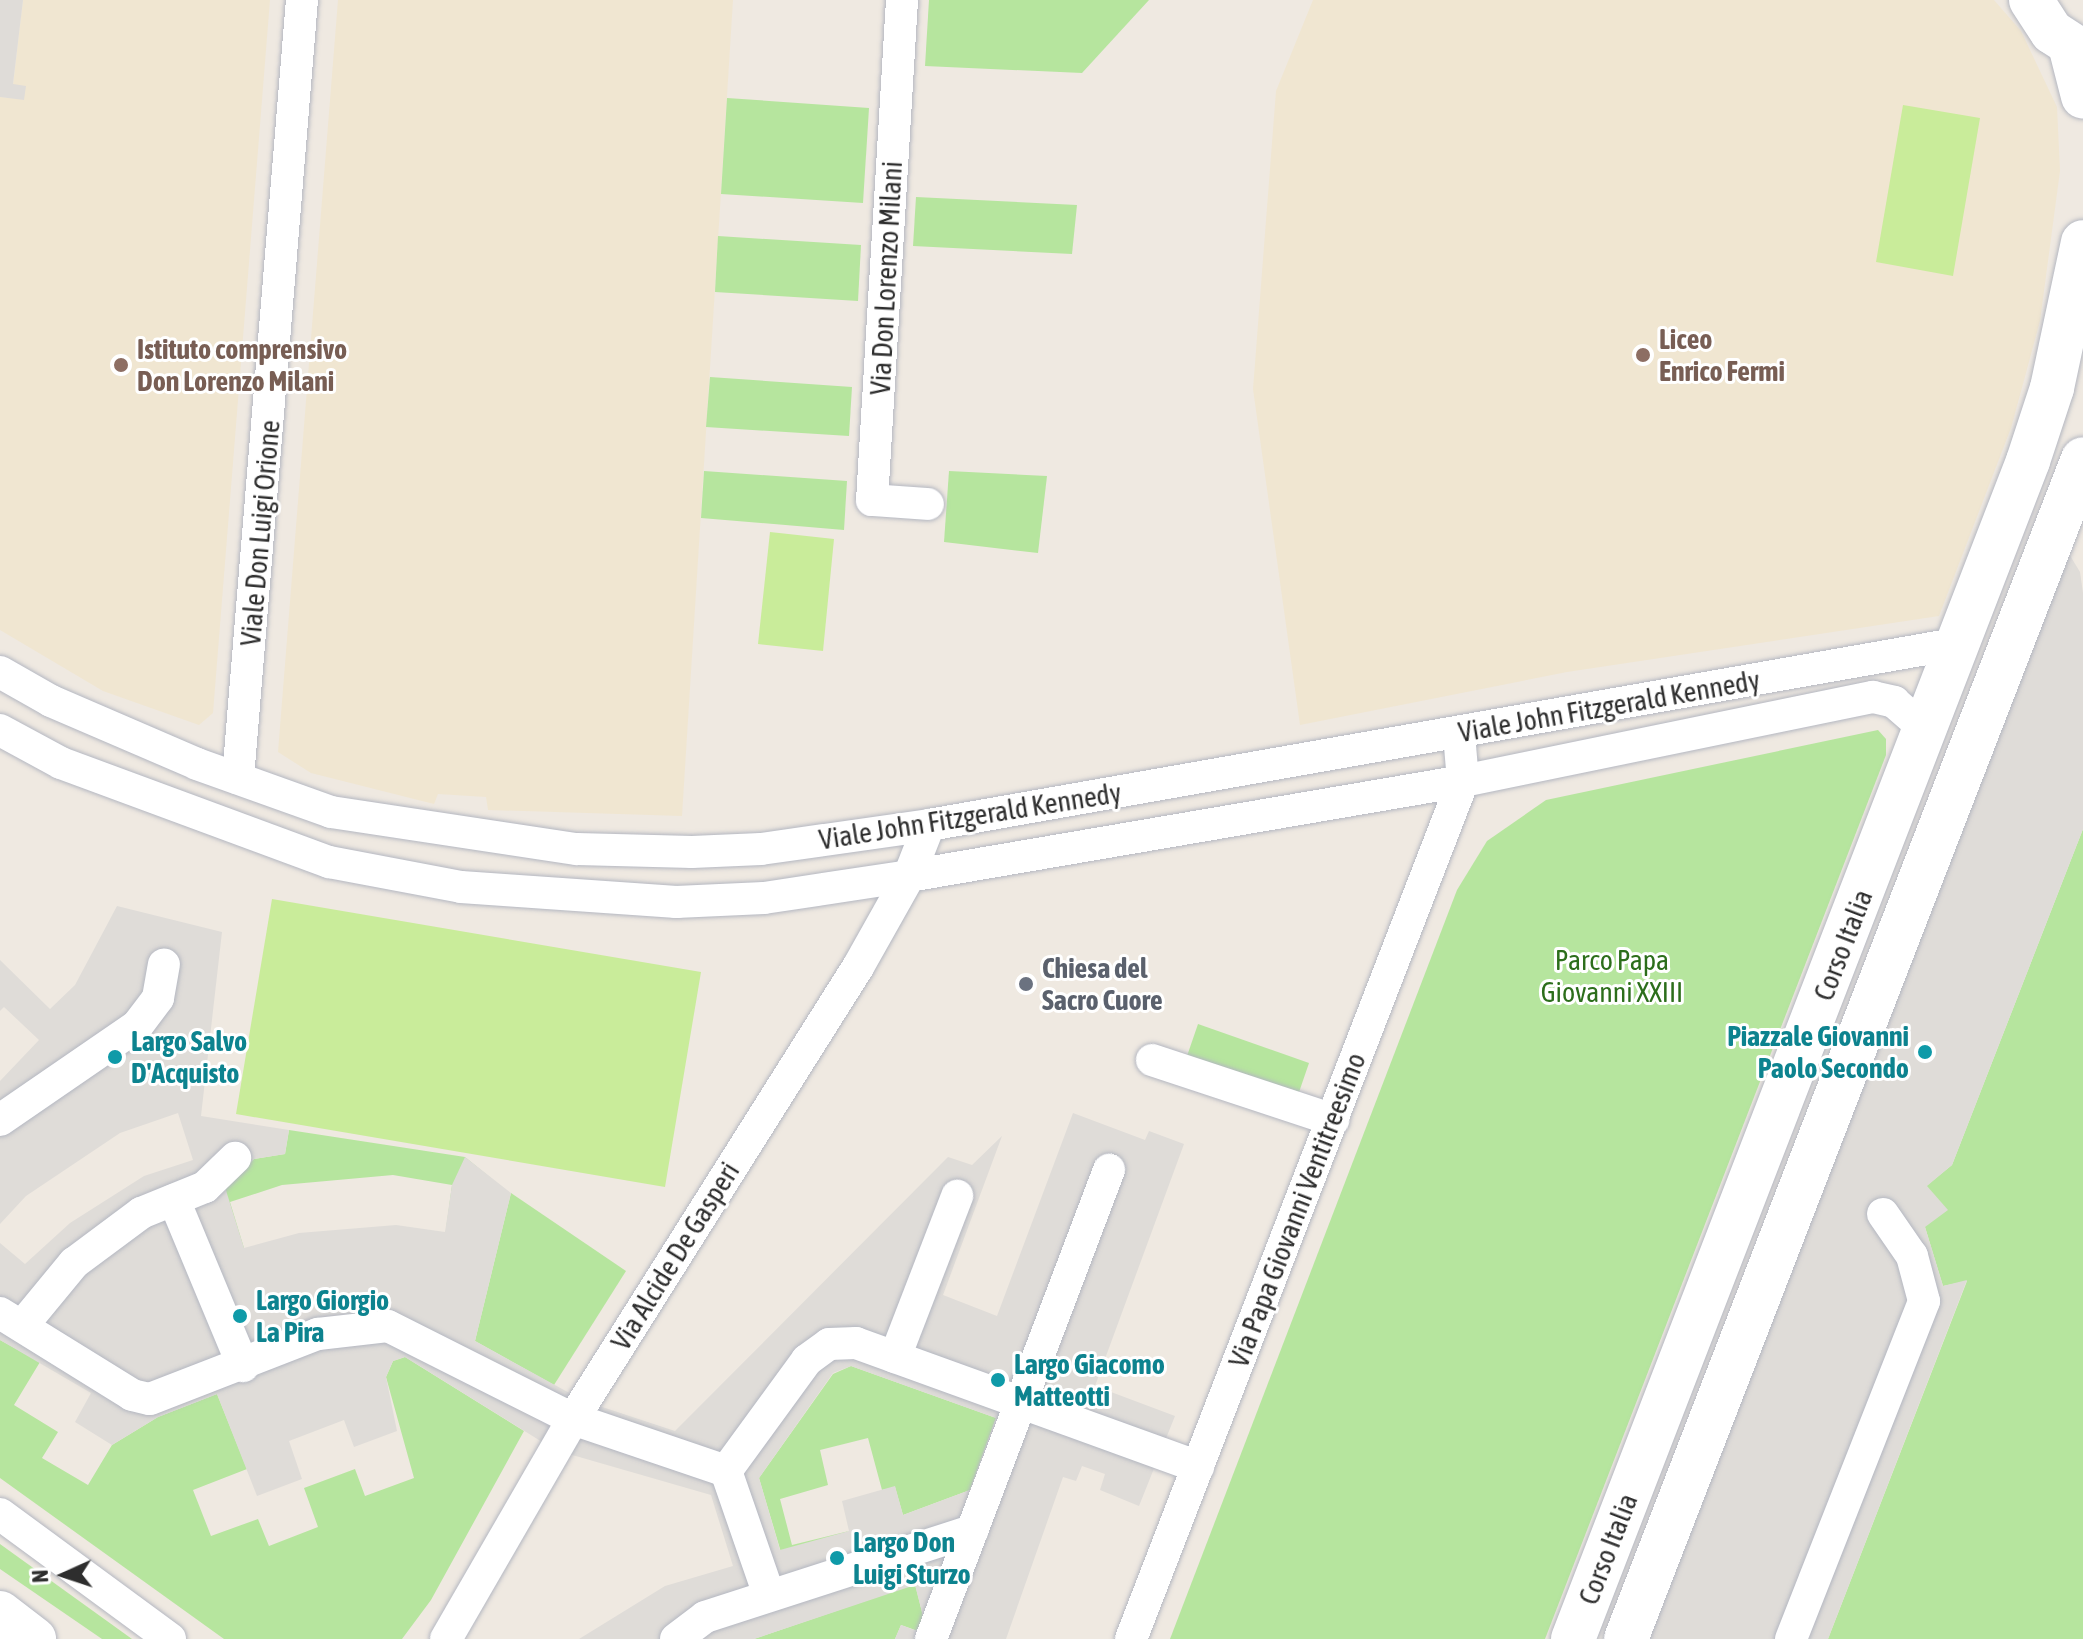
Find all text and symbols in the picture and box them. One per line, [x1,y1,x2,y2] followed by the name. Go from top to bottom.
[863,160,909,396] street label: Via Don Lorenzo Milani
[1659,322,1785,388] place label: Liceo Enrico Fermi
[137,332,347,398] place label: Istituto comprensivo Don Lorenzo Milani
[1634,346,1652,364] marker: Liceo Enrico Fermi
[112,356,130,374] marker: Istituto comprensivo Don Lorenzo Milani
[233,419,287,647] street label: Viale Don Luigi Orione
[1456,663,1762,749] street label: Viale John Fitzgerald Kennedy
[817,776,1123,856] street label: Viale John Fitzgerald Kennedy
[1807,885,1879,1005] street label: Corso Italia
[1541,943,1683,1009] park label: Parco Papa Giovanni XXIII
[1042,951,1163,1017] place label: Chiesa del Sacro Cuore
[1017,975,1035,993] marker: Chiesa del Sacro Cuore
[1727,1019,1909,1085] place label: Piazzale Giovanni Paolo Secondo
[131,1024,247,1090] place label: Largo Salvo D'Acquisto
[1916,1043,1934,1061] marker: Piazzale Giovanni Paolo Secondo
[106,1048,124,1066] marker: Largo Salvo D'Acquisto
[1221,1048,1373,1372] street label: Via Papa Giovanni Ventitreesimo
[604,1156,746,1356] street label: Via Alcide De Gasperi
[256,1283,389,1349] place label: Largo Giorgio La Pira
[231,1307,249,1325] marker: Largo Giorgio La Pira
[1014,1347,1165,1413] place label: Largo Giacomo Matteotti
[989,1371,1007,1389] marker: Largo Giacomo Matteotti
[1572,1489,1644,1609] street label: Corso Italia
[853,1525,971,1591] place label: Largo Don Luigi Sturzo
[24,1535,104,1615] north arrow
[828,1549,846,1567] marker: Largo Don Luigi Sturzo
[27,1569,53,1583] text: N

